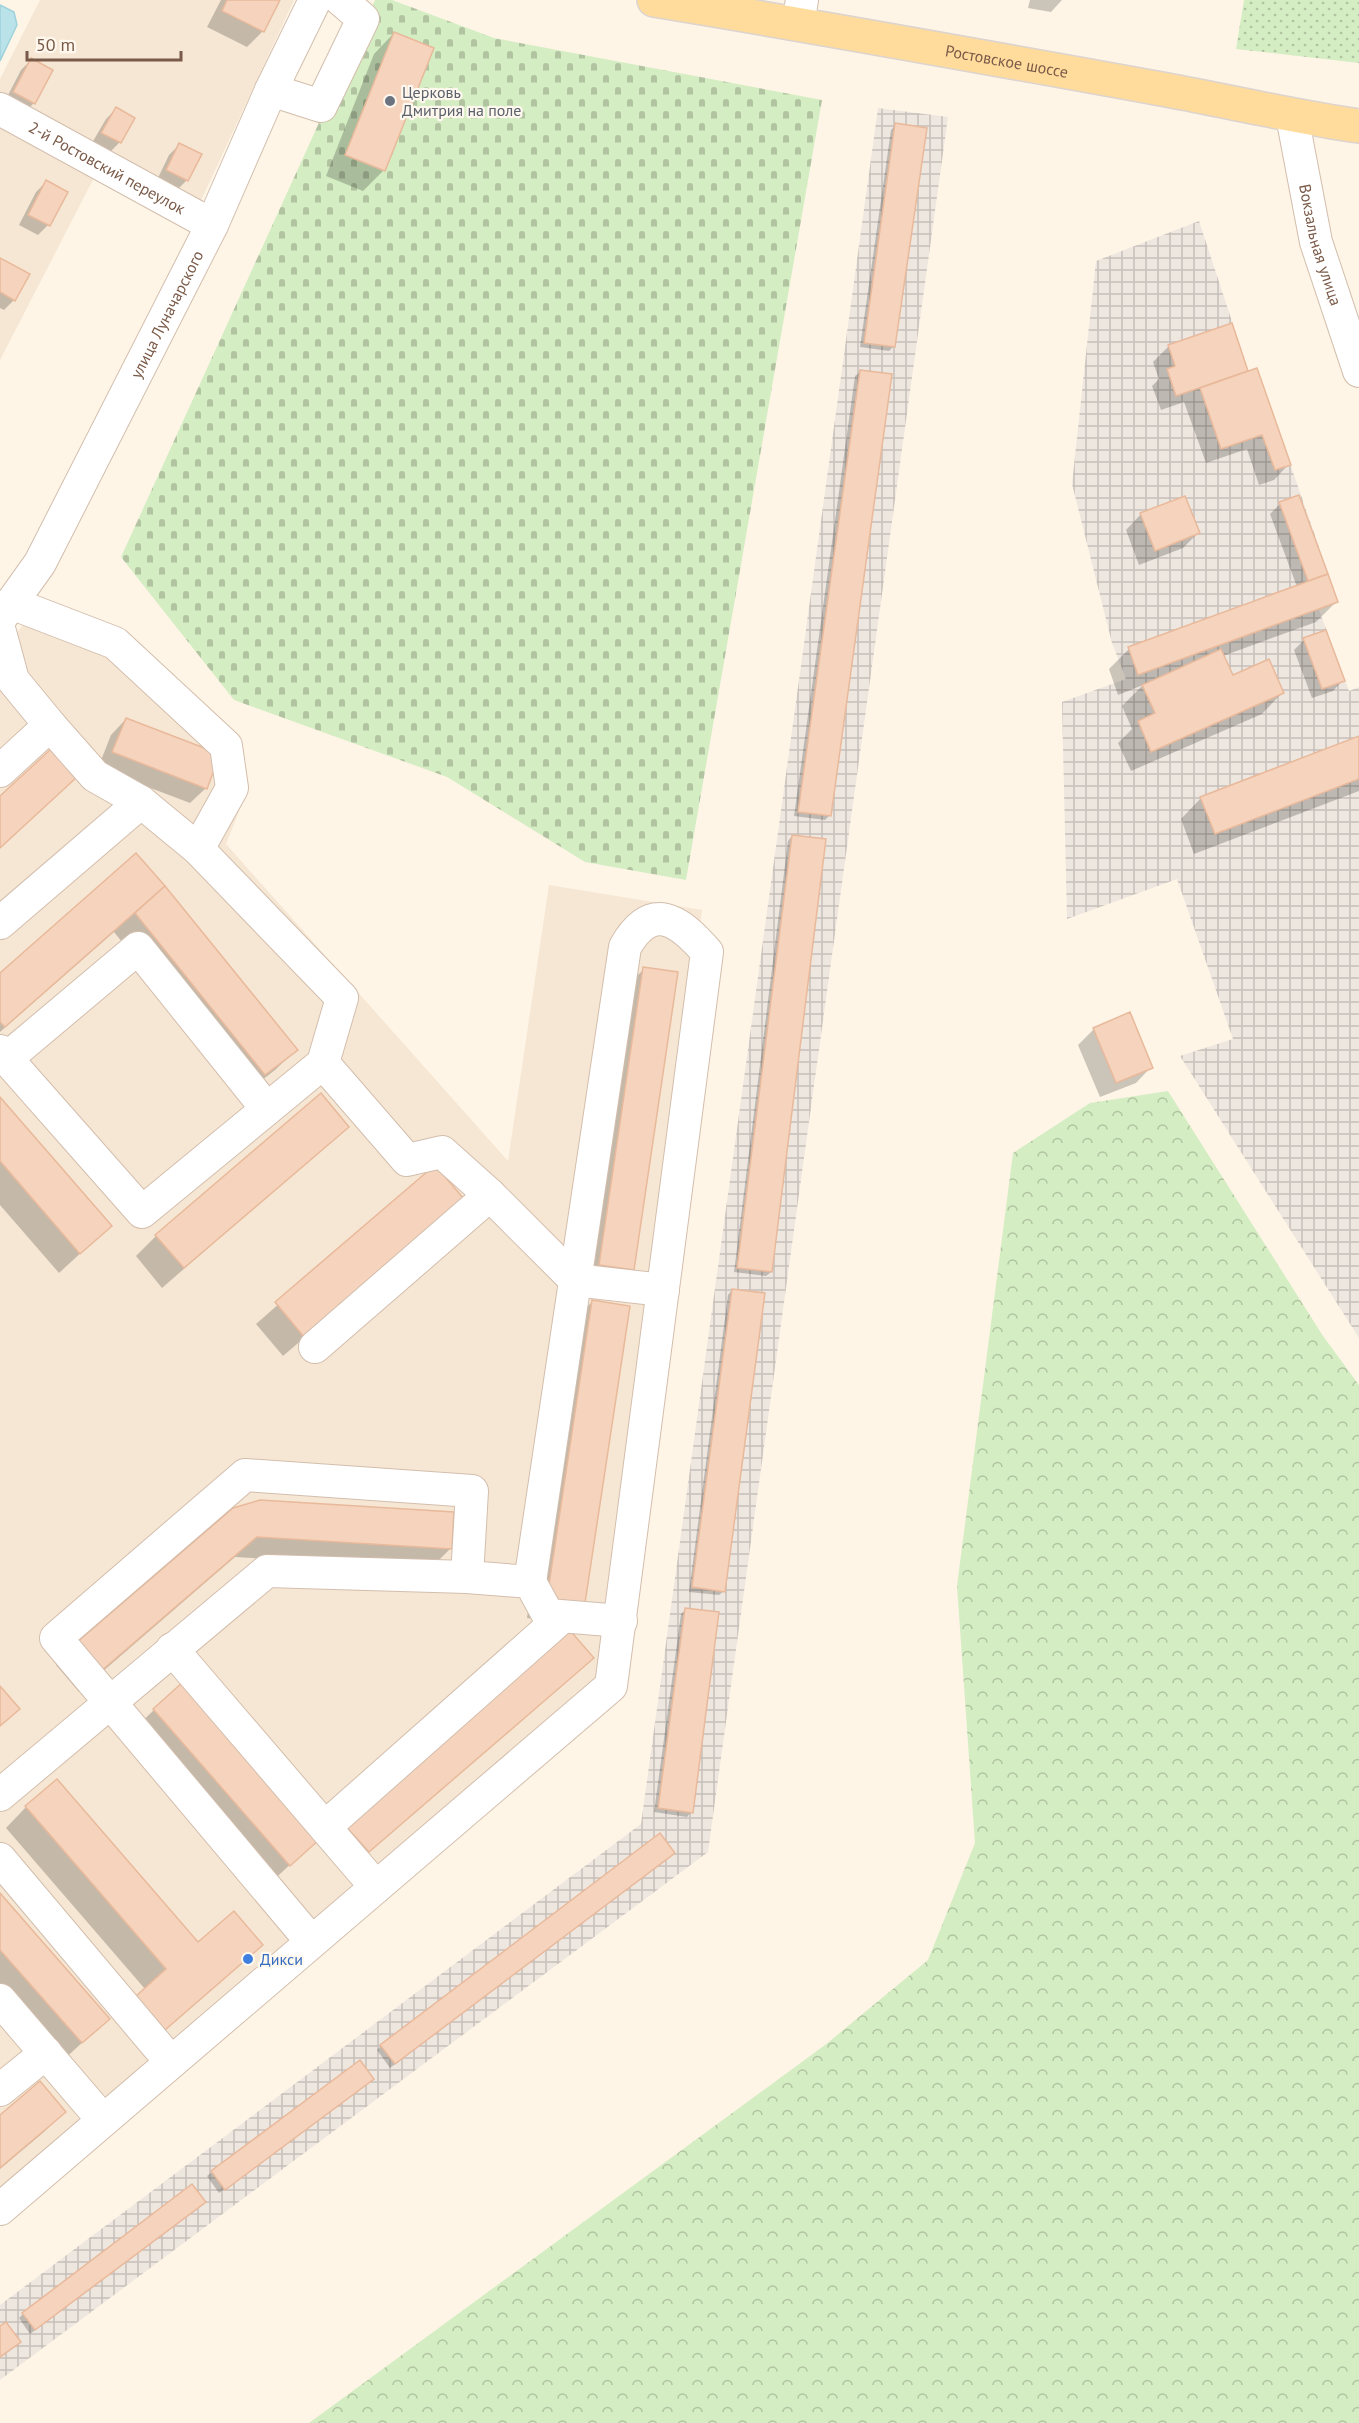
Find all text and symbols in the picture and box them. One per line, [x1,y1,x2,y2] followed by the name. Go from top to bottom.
[27,24,182,62] scale bar
[36,33,75,56] text: 50 m
[944,40,1070,82] street label: Ростовское шоссе
[402,82,521,120] place label: Церковь Дмитрия на поле
[383,94,397,108] marker: Церковь Дмитрия на поле
[25,117,189,219] street label: 2-й Ростовский переулок
[1295,182,1346,308] street label: Вокзальная улица
[126,247,207,381] street label: улица Луначарского
[260,1949,303,1969] place label: Дикси
[241,1952,255,1966] marker: Дикси

